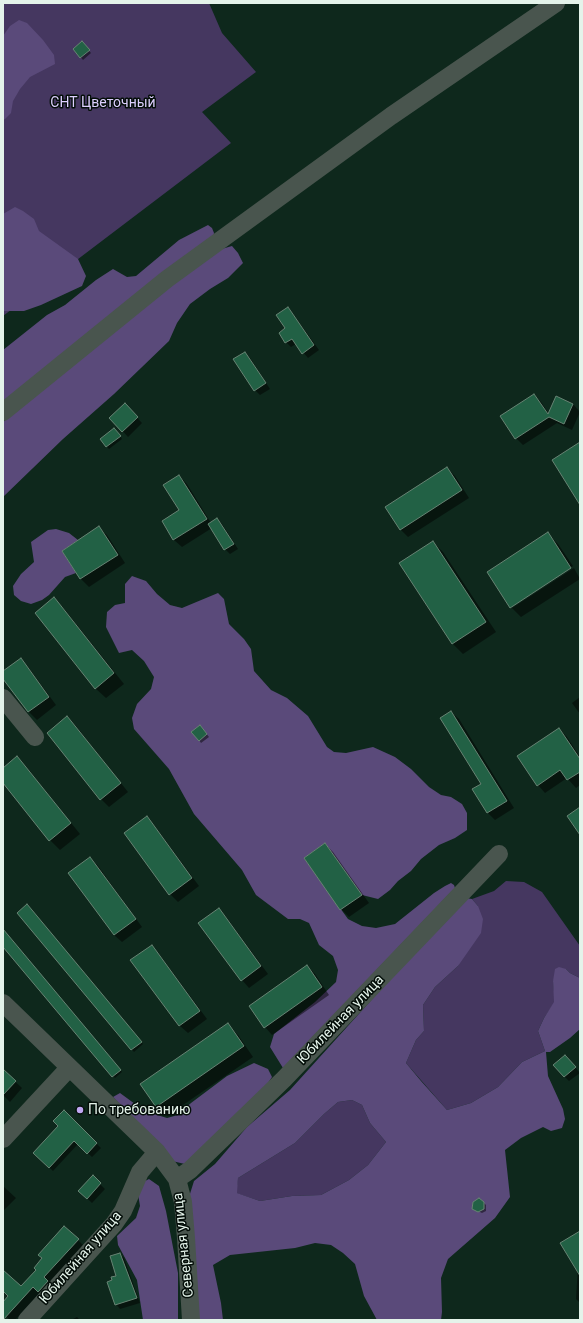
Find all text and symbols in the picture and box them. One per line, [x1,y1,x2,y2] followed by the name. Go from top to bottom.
[50,95,156,111] park label: СНТ Цветочный
[294,972,388,1068] street label: Юбилейная улица
[88,1102,190,1118] place label: По требованию
[75,1105,85,1115] marker: По требованию
[170,1192,198,1298] street label: Северная улица
[36,1208,126,1308] street label: Юбилейная улица

